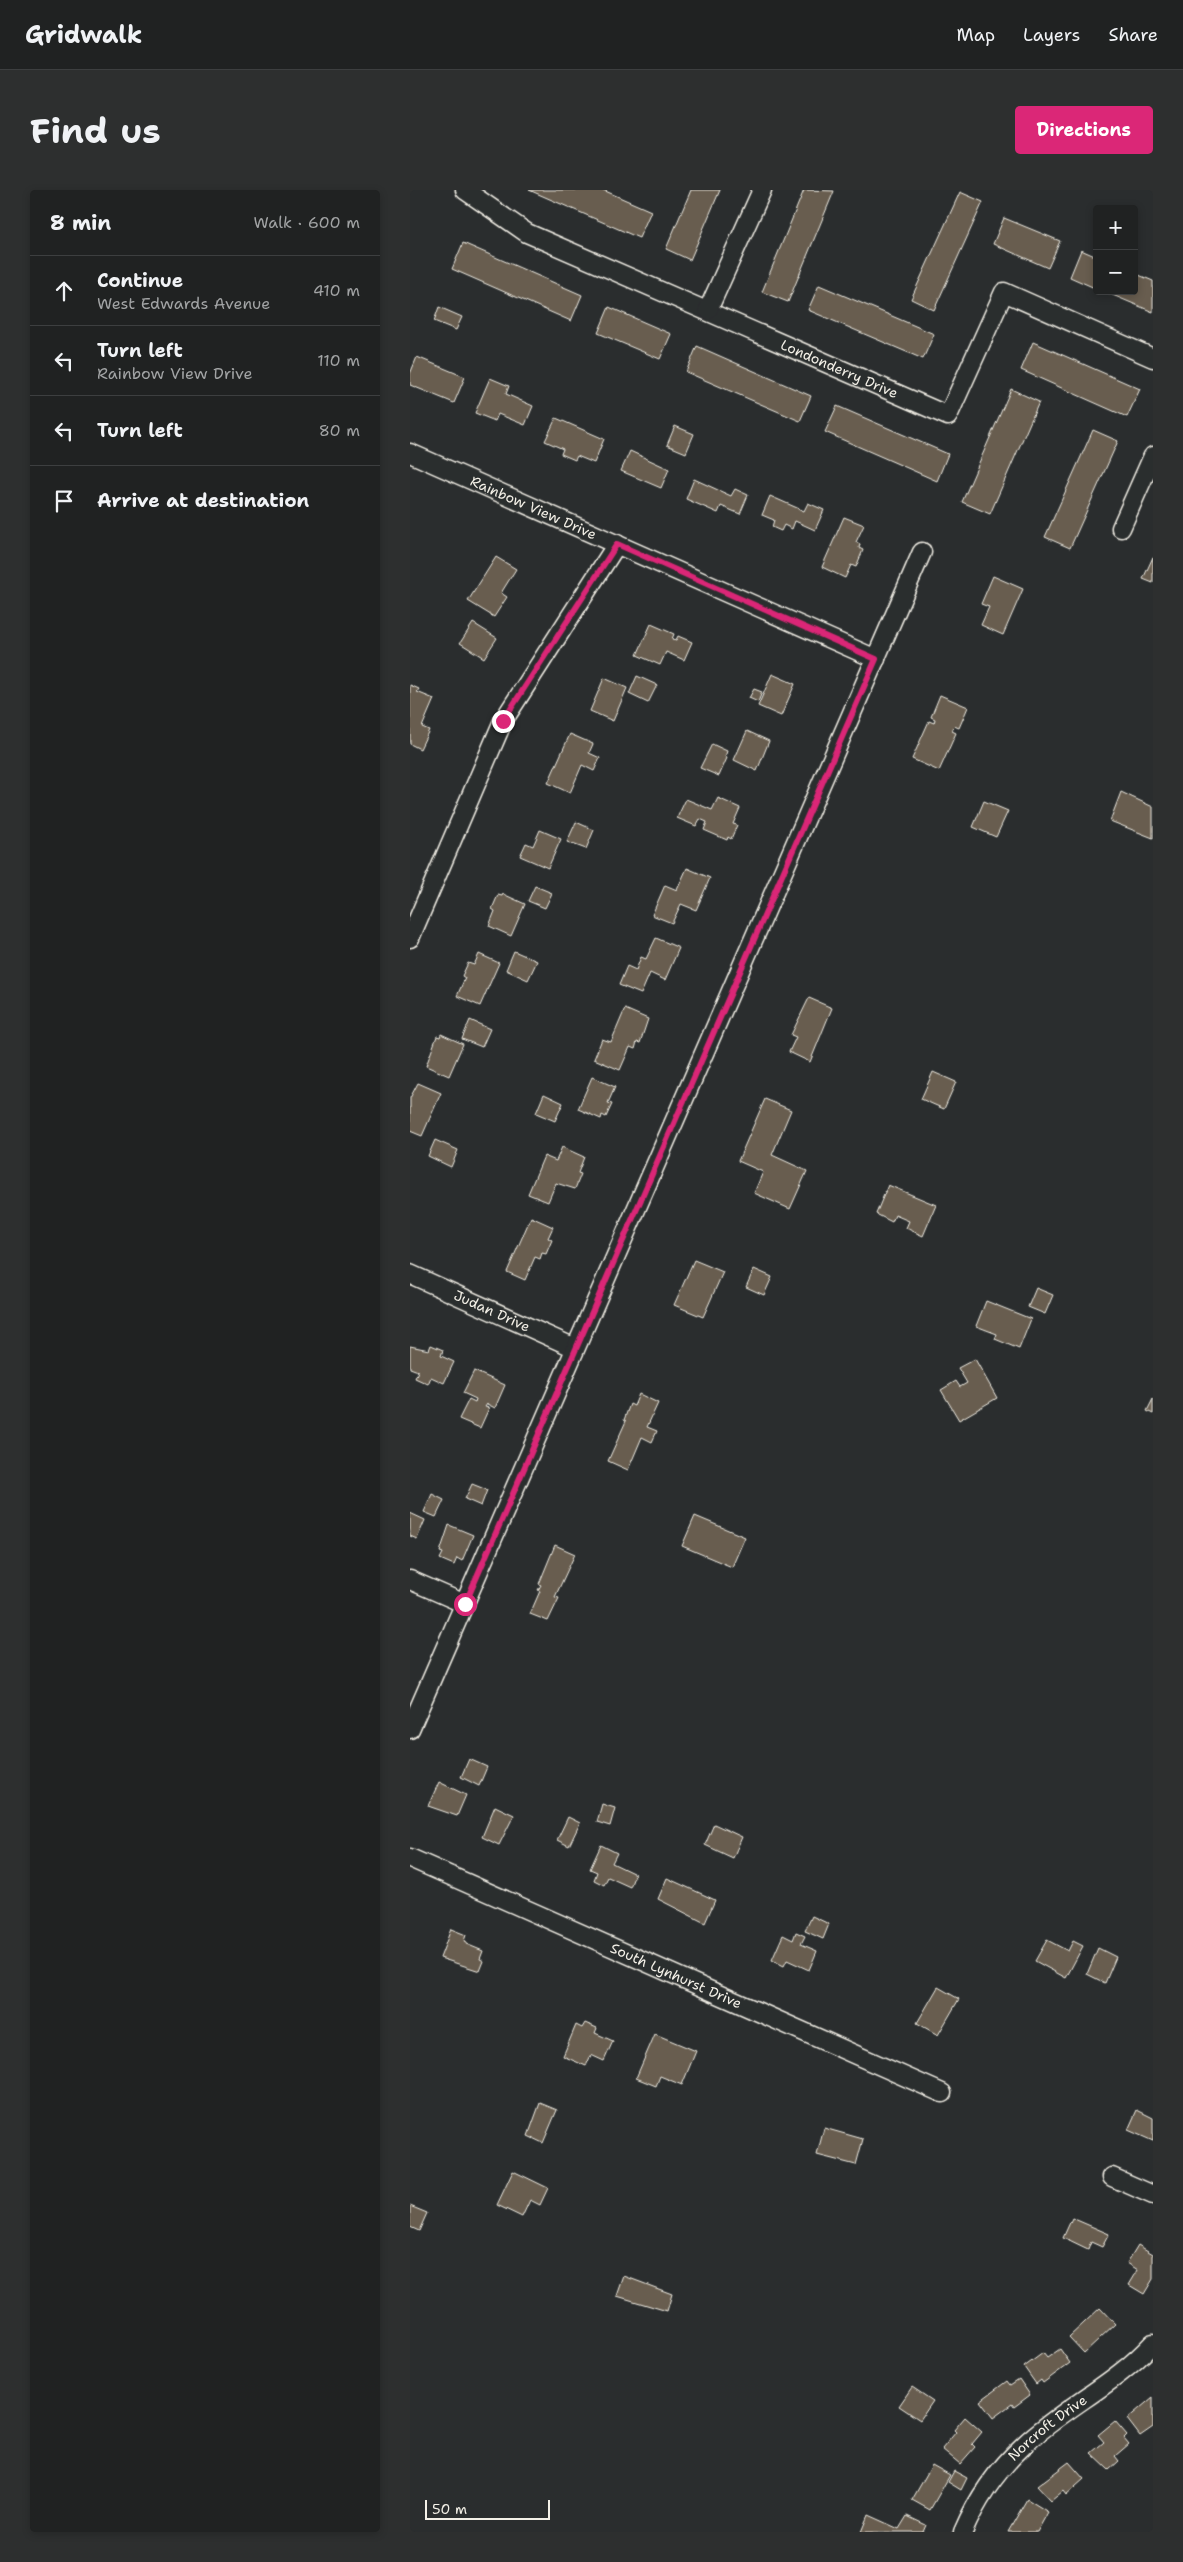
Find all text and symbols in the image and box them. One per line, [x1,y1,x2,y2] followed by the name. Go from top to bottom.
[25,19,142,51] text: Gridwalk
[957,23,995,47] text: Map
[1023,23,1080,47] text: Layers
[1108,23,1158,47] text: Share
[1015,106,1153,154] button: Directions
[30,107,161,154] text: Find us
[1093,205,1138,295] map controls
[1093,205,1138,250] button: +
[50,209,111,237] text: 8 min
[254,212,360,233] text: Walk · 600 m
[1093,250,1138,295] button: −
[97,268,183,293] text: Continue
[50,277,78,305] icon: ahead
[313,280,360,301] text: 410 m
[97,293,270,314] text: West Edwards Avenue
[778,335,901,402] street label: Londonderry Drive
[97,338,183,363] text: Turn left
[50,347,78,375] icon: left
[317,350,360,371] text: 110 m
[97,363,252,384] text: Rainbow View Drive
[50,417,78,445] icon: left
[97,418,183,443] text: Turn left
[319,420,360,441] text: 80 m
[468,472,599,543] street label: Rainbow View Drive
[50,487,78,515] icon: arrive
[97,488,309,513] text: Arrive at destination
[492,710,515,733] route end
[451,1286,533,1336] street label: Judan Drive
[454,1593,477,1616] route start
[608,1939,745,2012] street label: South Lynhurst Drive
[1004,2391,1090,2465] street label: Norcroft Drive
[425,2497,550,2520] scale bar
[432,2500,467,2518] text: 50 m

